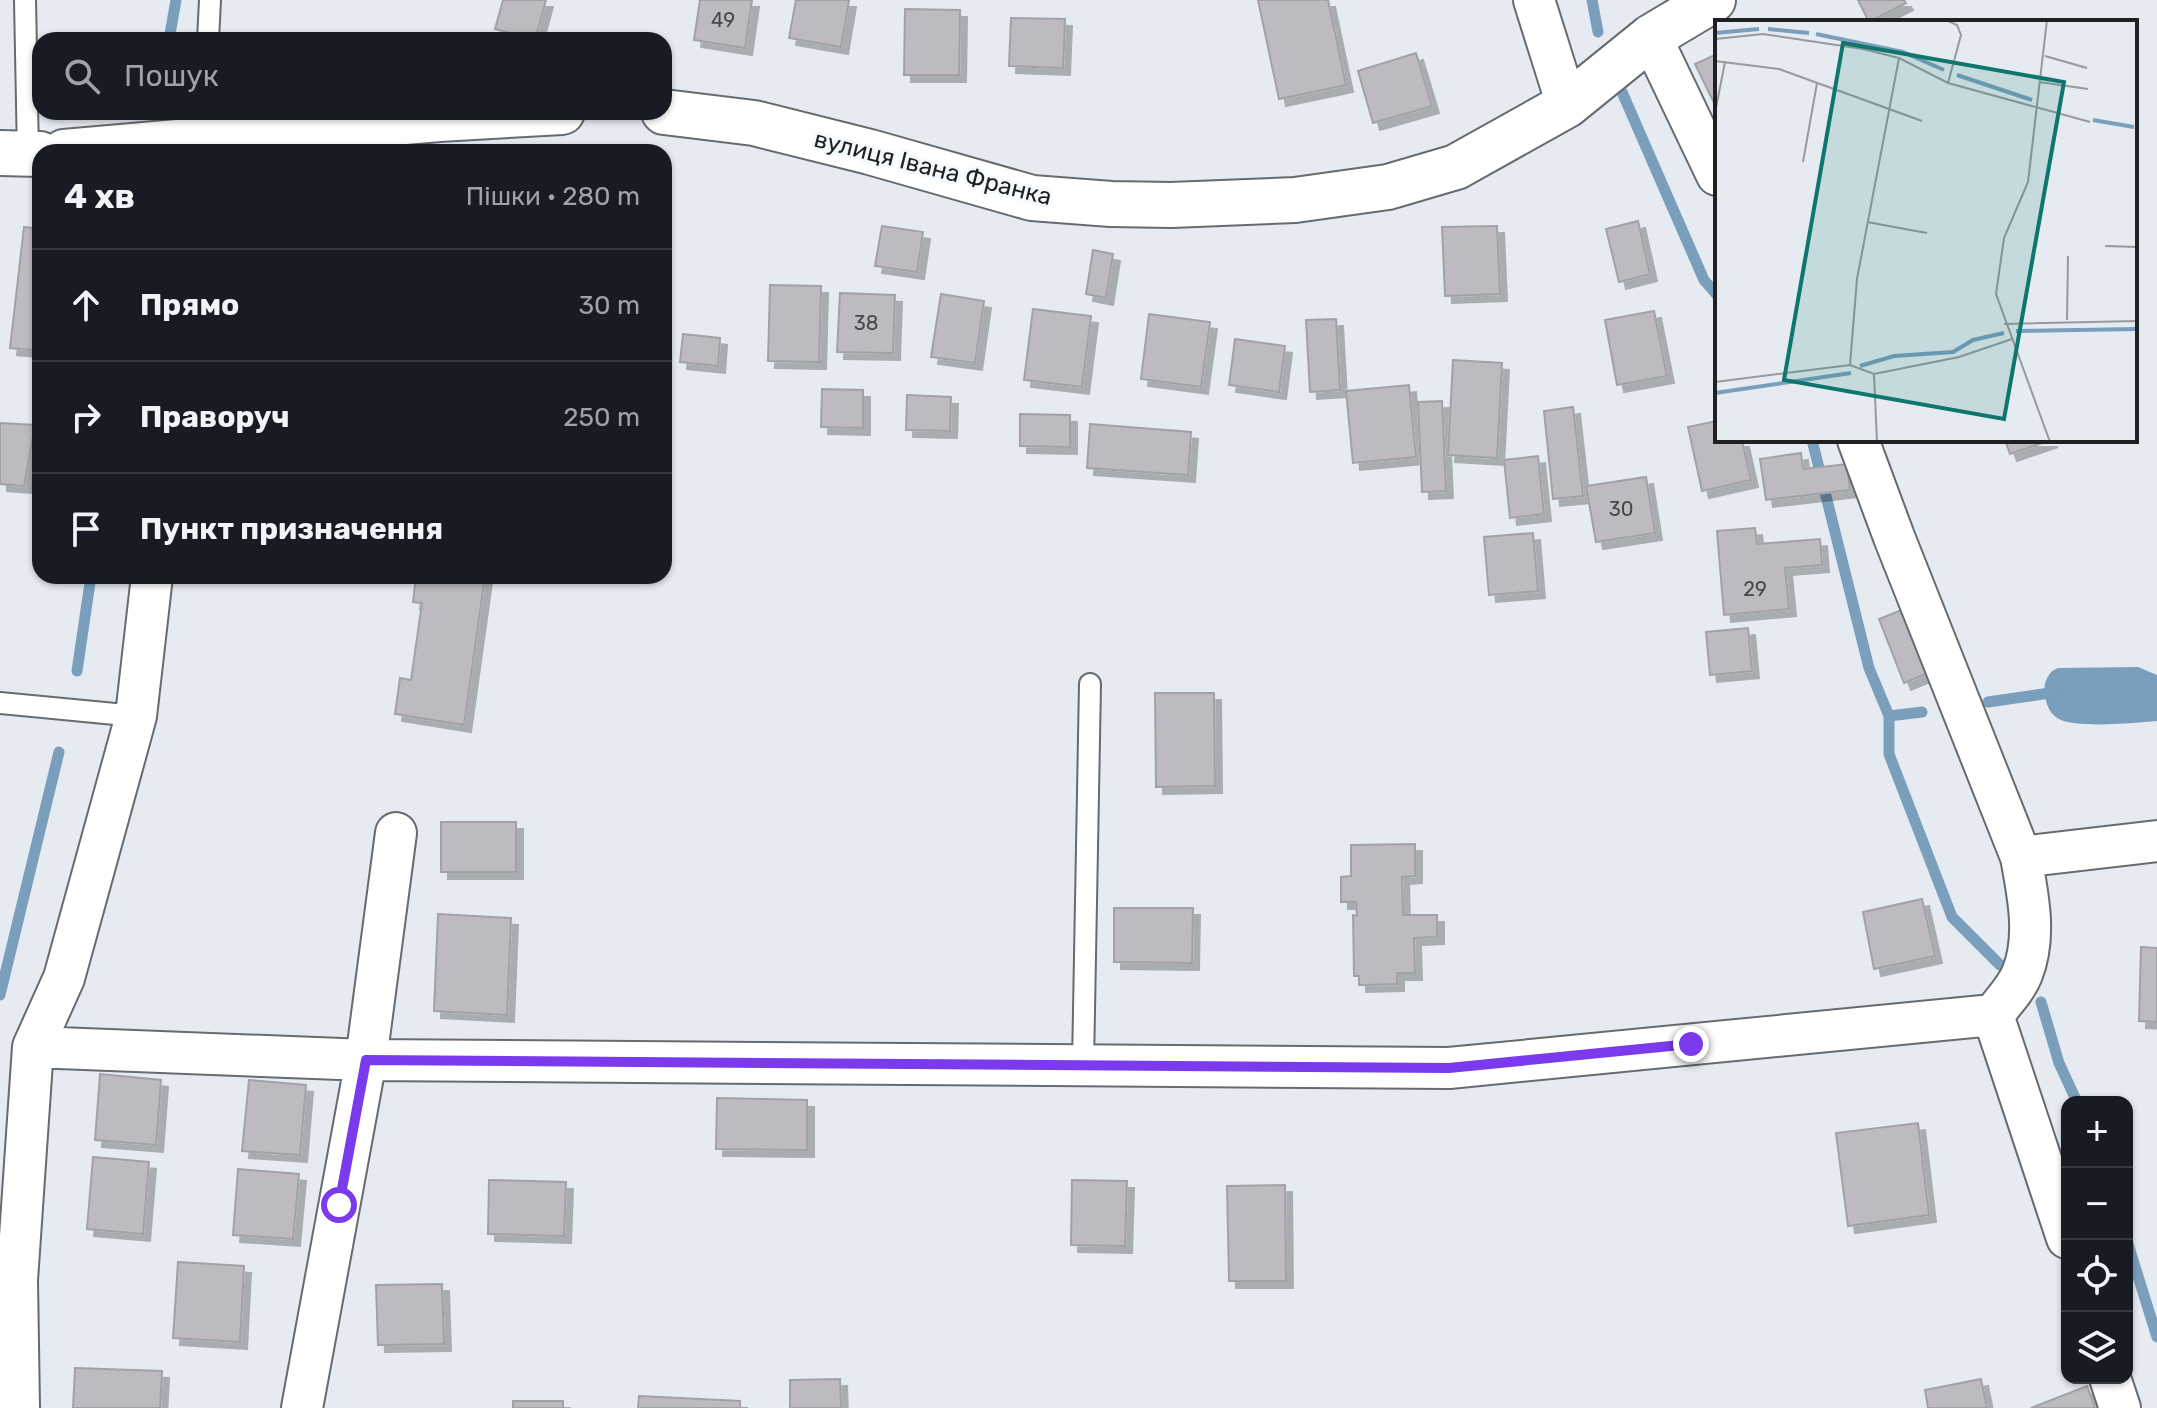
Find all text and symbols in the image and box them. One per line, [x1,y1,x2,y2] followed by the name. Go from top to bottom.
[711,8,735,32] house number: 49
[1715,20,2137,442] inset map
[32,32,672,120] search box
[60,54,104,98] icon: search
[124,58,219,94] text: Пошук
[811,125,1055,211] street label: вулиця Івана Франка
[64,176,135,217] text: 4 хв
[466,181,640,212] text: Пішки · 280 m
[64,283,108,327] icon: ahead
[140,287,239,323] text: Прямо
[578,290,640,321] text: 30 m
[854,311,878,335] house number: 38
[64,395,108,439] icon: right
[140,399,290,435] text: Праворуч
[563,402,640,433] text: 250 m
[1609,497,1633,521] house number: 30
[64,507,108,551] icon: arrive
[140,511,443,547] text: Пункт призначення
[1743,577,1767,601] house number: 29
[1673,1026,1709,1062] route end
[2061,1096,2133,1384] map controls
[2061,1096,2133,1168] button: +
[2061,1168,2133,1240] button: −
[321,1187,357,1223] route start
[2061,1240,2133,1312] button: locate
[2061,1312,2133,1384] button: layers

